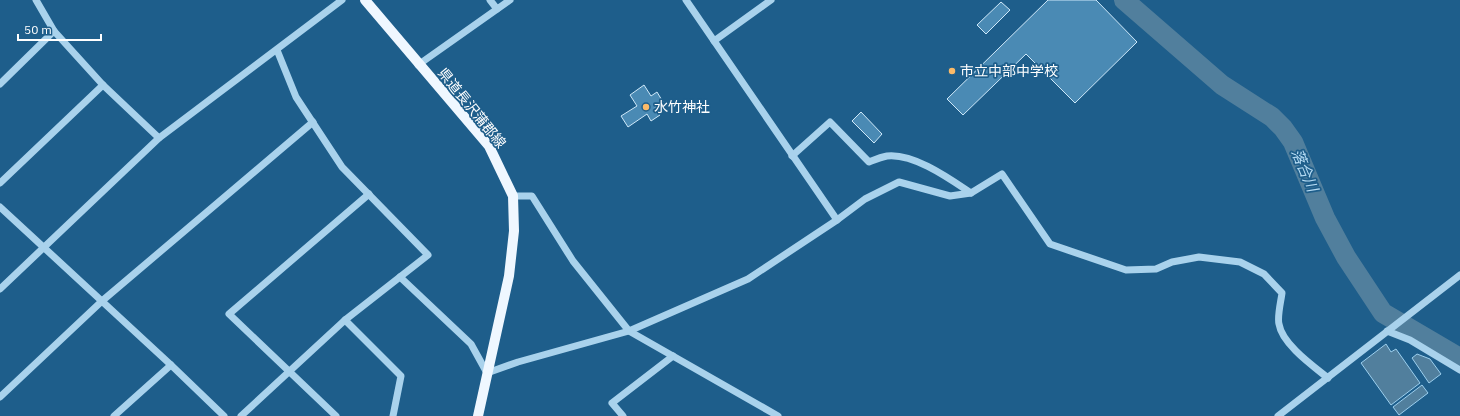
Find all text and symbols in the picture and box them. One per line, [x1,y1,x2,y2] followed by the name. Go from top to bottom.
[18,16,101,42] scale bar
[24,22,52,37] text: 50 m
[960,62,1058,80] place label: 市立中部中学校
[434,64,510,152] street label: 県道長沢蒲郡線
[947,66,957,76] marker: 市立中部中学校
[654,98,710,116] place label: 水竹神社
[641,102,651,112] marker: 水竹神社
[1287,146,1323,196] water label: 落合川

